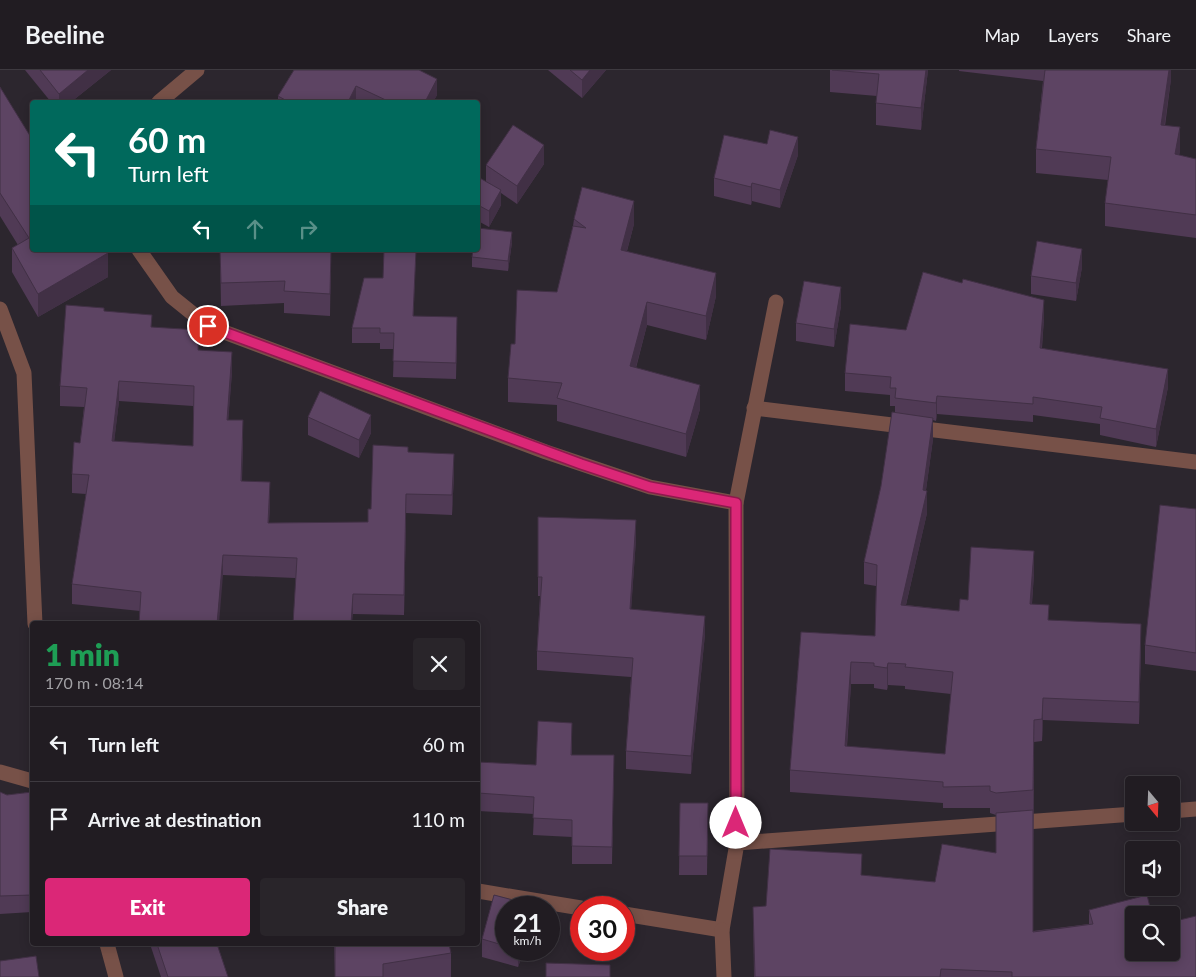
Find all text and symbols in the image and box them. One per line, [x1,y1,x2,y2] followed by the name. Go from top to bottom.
[25,20,105,49] text: Beeline
[984,24,1020,46] text: Map
[1048,24,1099,46] text: Layers
[1127,24,1171,46] text: Share
[128,118,206,160] text: 60 m
[45,120,110,185] icon: left
[128,160,209,187] text: Turn left
[188,215,216,243] icon: left
[241,215,269,243] icon: ahead
[294,215,322,243] icon: right
[187,305,229,347] pin
[194,312,222,340] icon: arrive
[45,636,120,672] text: 1 min
[413,638,465,690] button: close
[45,673,144,692] text: 170 m · 08:14
[45,730,73,758] icon: left
[88,733,159,756] text: Turn left
[422,733,465,756] text: 60 m
[1125,776,1180,831] north arrow
[1125,776,1180,961] map controls
[709,796,761,848] position arrow
[45,805,73,833] icon: arrive
[88,808,261,831] text: Arrive at destination
[411,808,465,831] text: 110 m
[1125,841,1180,896] button: sound
[45,878,250,936] button: Exit
[260,878,465,936] button: Share
[570,896,635,961] speed limit sign: 30
[1125,906,1180,961] button: search
[513,907,542,937] text: 21
[513,933,542,948] text: km/h

